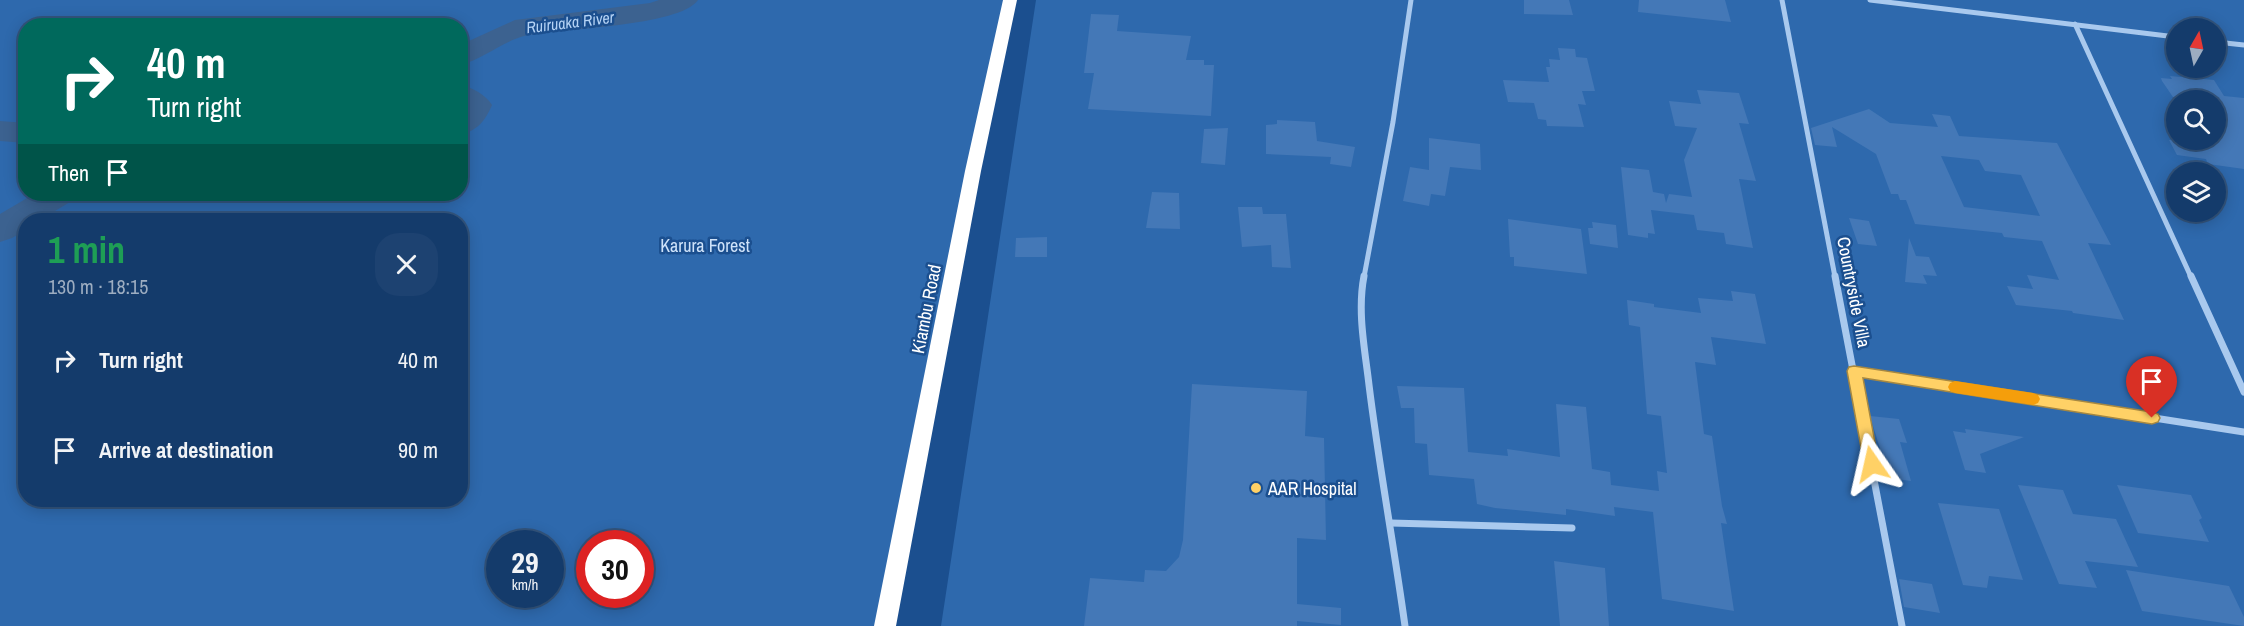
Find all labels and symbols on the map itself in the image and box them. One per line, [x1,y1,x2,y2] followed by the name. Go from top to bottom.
[525,6,616,38] water label: Ruiruaka River
[2166,18,2226,78] north arrow
[660,233,750,258] park label: Karura Forest
[1831,235,1877,349] street label: Countryside Villa
[905,262,947,356] street label: Kiambu Road
[2126,356,2177,418] pin
[1840,432,1904,496] position arrow
[1267,476,1357,501] place label: AAR Hospital
[1249,481,1263,495] marker: AAR Hospital
[576,530,654,608] speed limit sign: 30

